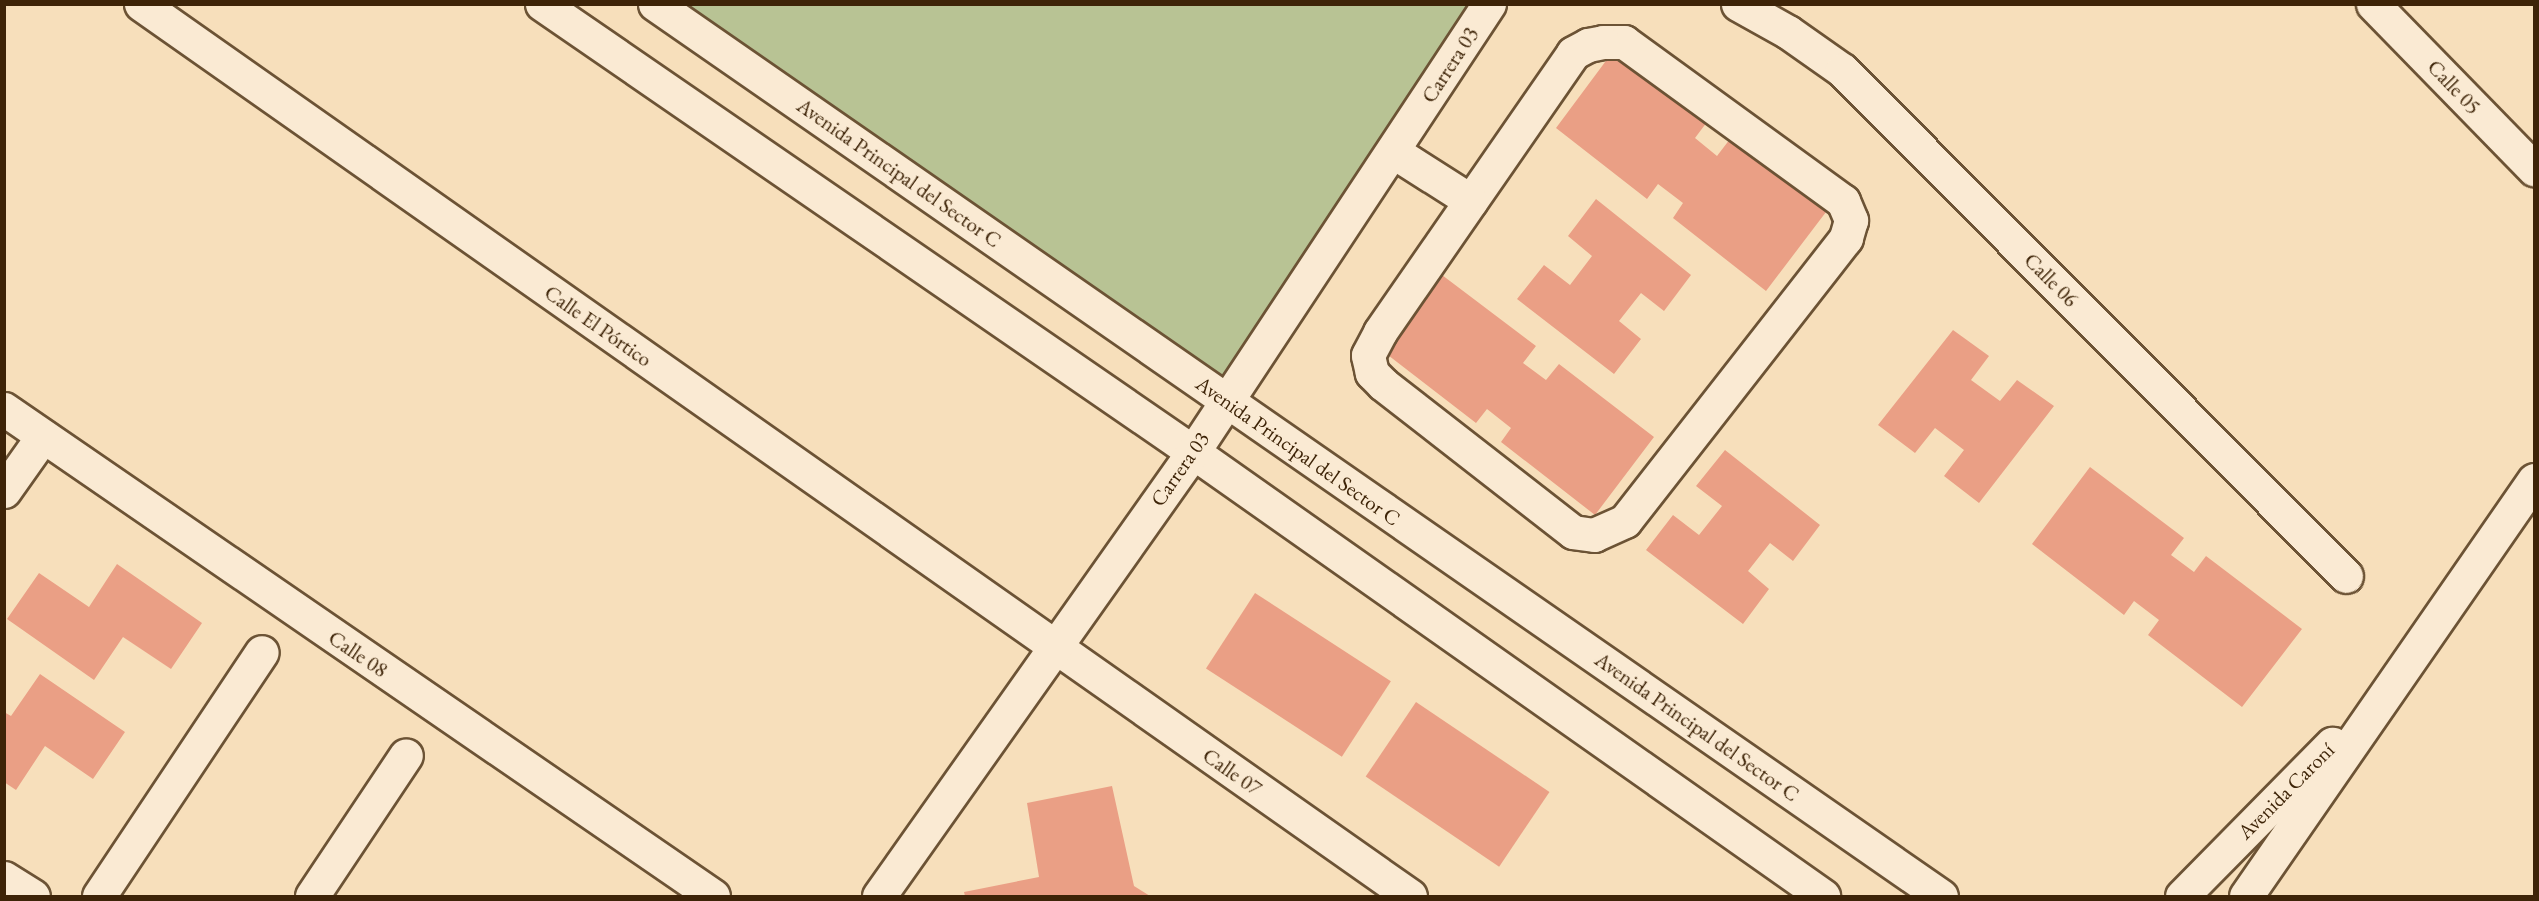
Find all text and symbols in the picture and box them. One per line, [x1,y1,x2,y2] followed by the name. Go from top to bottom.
[1416,22,1484,108] street label: Carrera 03
[2422,55,2486,119] street label: Calle 05
[792,93,1006,253] street label: Avenida Principal del Sector C
[2019,248,2083,312] street label: Calle 06
[540,280,656,372] street label: Calle El Pórtico
[1191,371,1405,531] street label: Avenida Principal del Sector C
[1145,427,1215,511] street label: Carrera 03
[324,625,392,683] street label: Calle 08
[1590,647,1804,807] street label: Avenida Principal del Sector C
[2232,737,2340,845] street label: Avenida Caroní
[1198,743,1266,801] street label: Calle 07

